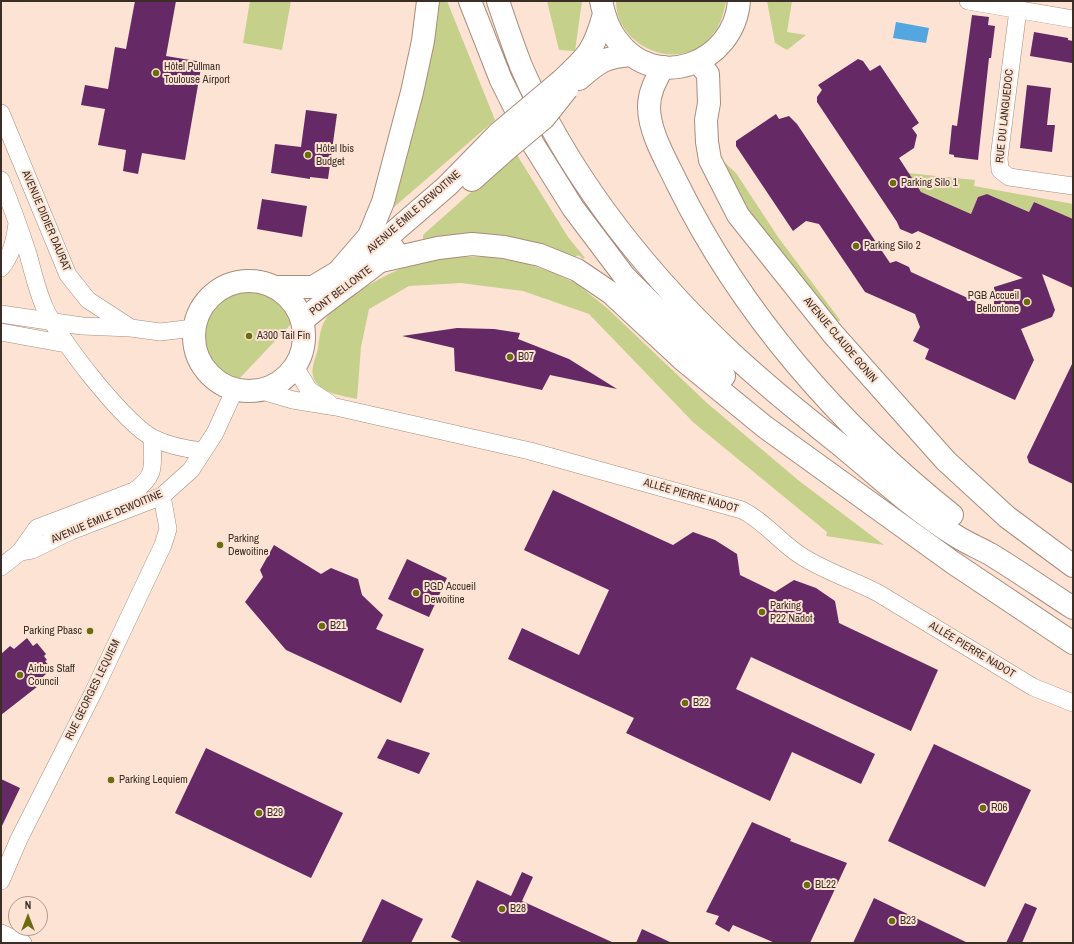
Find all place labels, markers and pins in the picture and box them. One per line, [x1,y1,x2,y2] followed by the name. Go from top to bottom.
[164,60,230,86] place label: Hôtel Pullman Toulouse Airport
[151,68,161,78] marker: Hôtel Pullman Toulouse Airport
[316,142,354,168] place label: Hôtel Ibis Budget
[303,150,313,160] marker: Hôtel Ibis Budget
[901,176,958,190] place label: Parking Silo 1
[888,178,898,188] marker: Parking Silo 1
[864,239,921,253] place label: Parking Silo 2
[851,241,861,251] marker: Parking Silo 2
[968,289,1019,315] place label: PGB Accueil Bellontone
[1022,297,1032,307] marker: PGB Accueil Bellontone
[257,329,310,343] place label: A300 Tail Fin
[244,331,254,341] marker: A300 Tail Fin
[518,350,534,364] place label: B07
[505,352,515,362] marker: B07
[228,532,269,558] place label: Parking Dewoitine
[215,540,225,550] marker: Parking Dewoitine
[424,580,476,606] place label: PGD Accueil Dewoitine
[411,588,421,598] marker: PGD Accueil Dewoitine
[770,599,813,625] place label: Parking P22 Nadot
[757,607,767,617] marker: Parking P22 Nadot
[330,619,346,633] place label: B21
[317,621,327,631] marker: B21
[23,624,82,638] place label: Parking Pbasc
[85,626,95,636] marker: Parking Pbasc
[28,662,75,688] place label: Airbus Staff Council
[15,670,25,680] marker: Airbus Staff Council
[693,696,709,710] place label: B22
[680,698,690,708] marker: B22
[119,773,188,787] place label: Parking Lequiem
[106,775,116,785] marker: Parking Lequiem
[991,801,1008,815] place label: R06
[978,803,988,813] marker: R06
[267,806,283,820] place label: B29
[254,808,264,818] marker: B29
[815,878,836,892] place label: BL22
[802,880,812,890] marker: BL22
[510,902,526,916] place label: B28
[497,904,507,914] marker: B28
[900,914,916,928] place label: B23
[887,916,897,926] marker: B23

